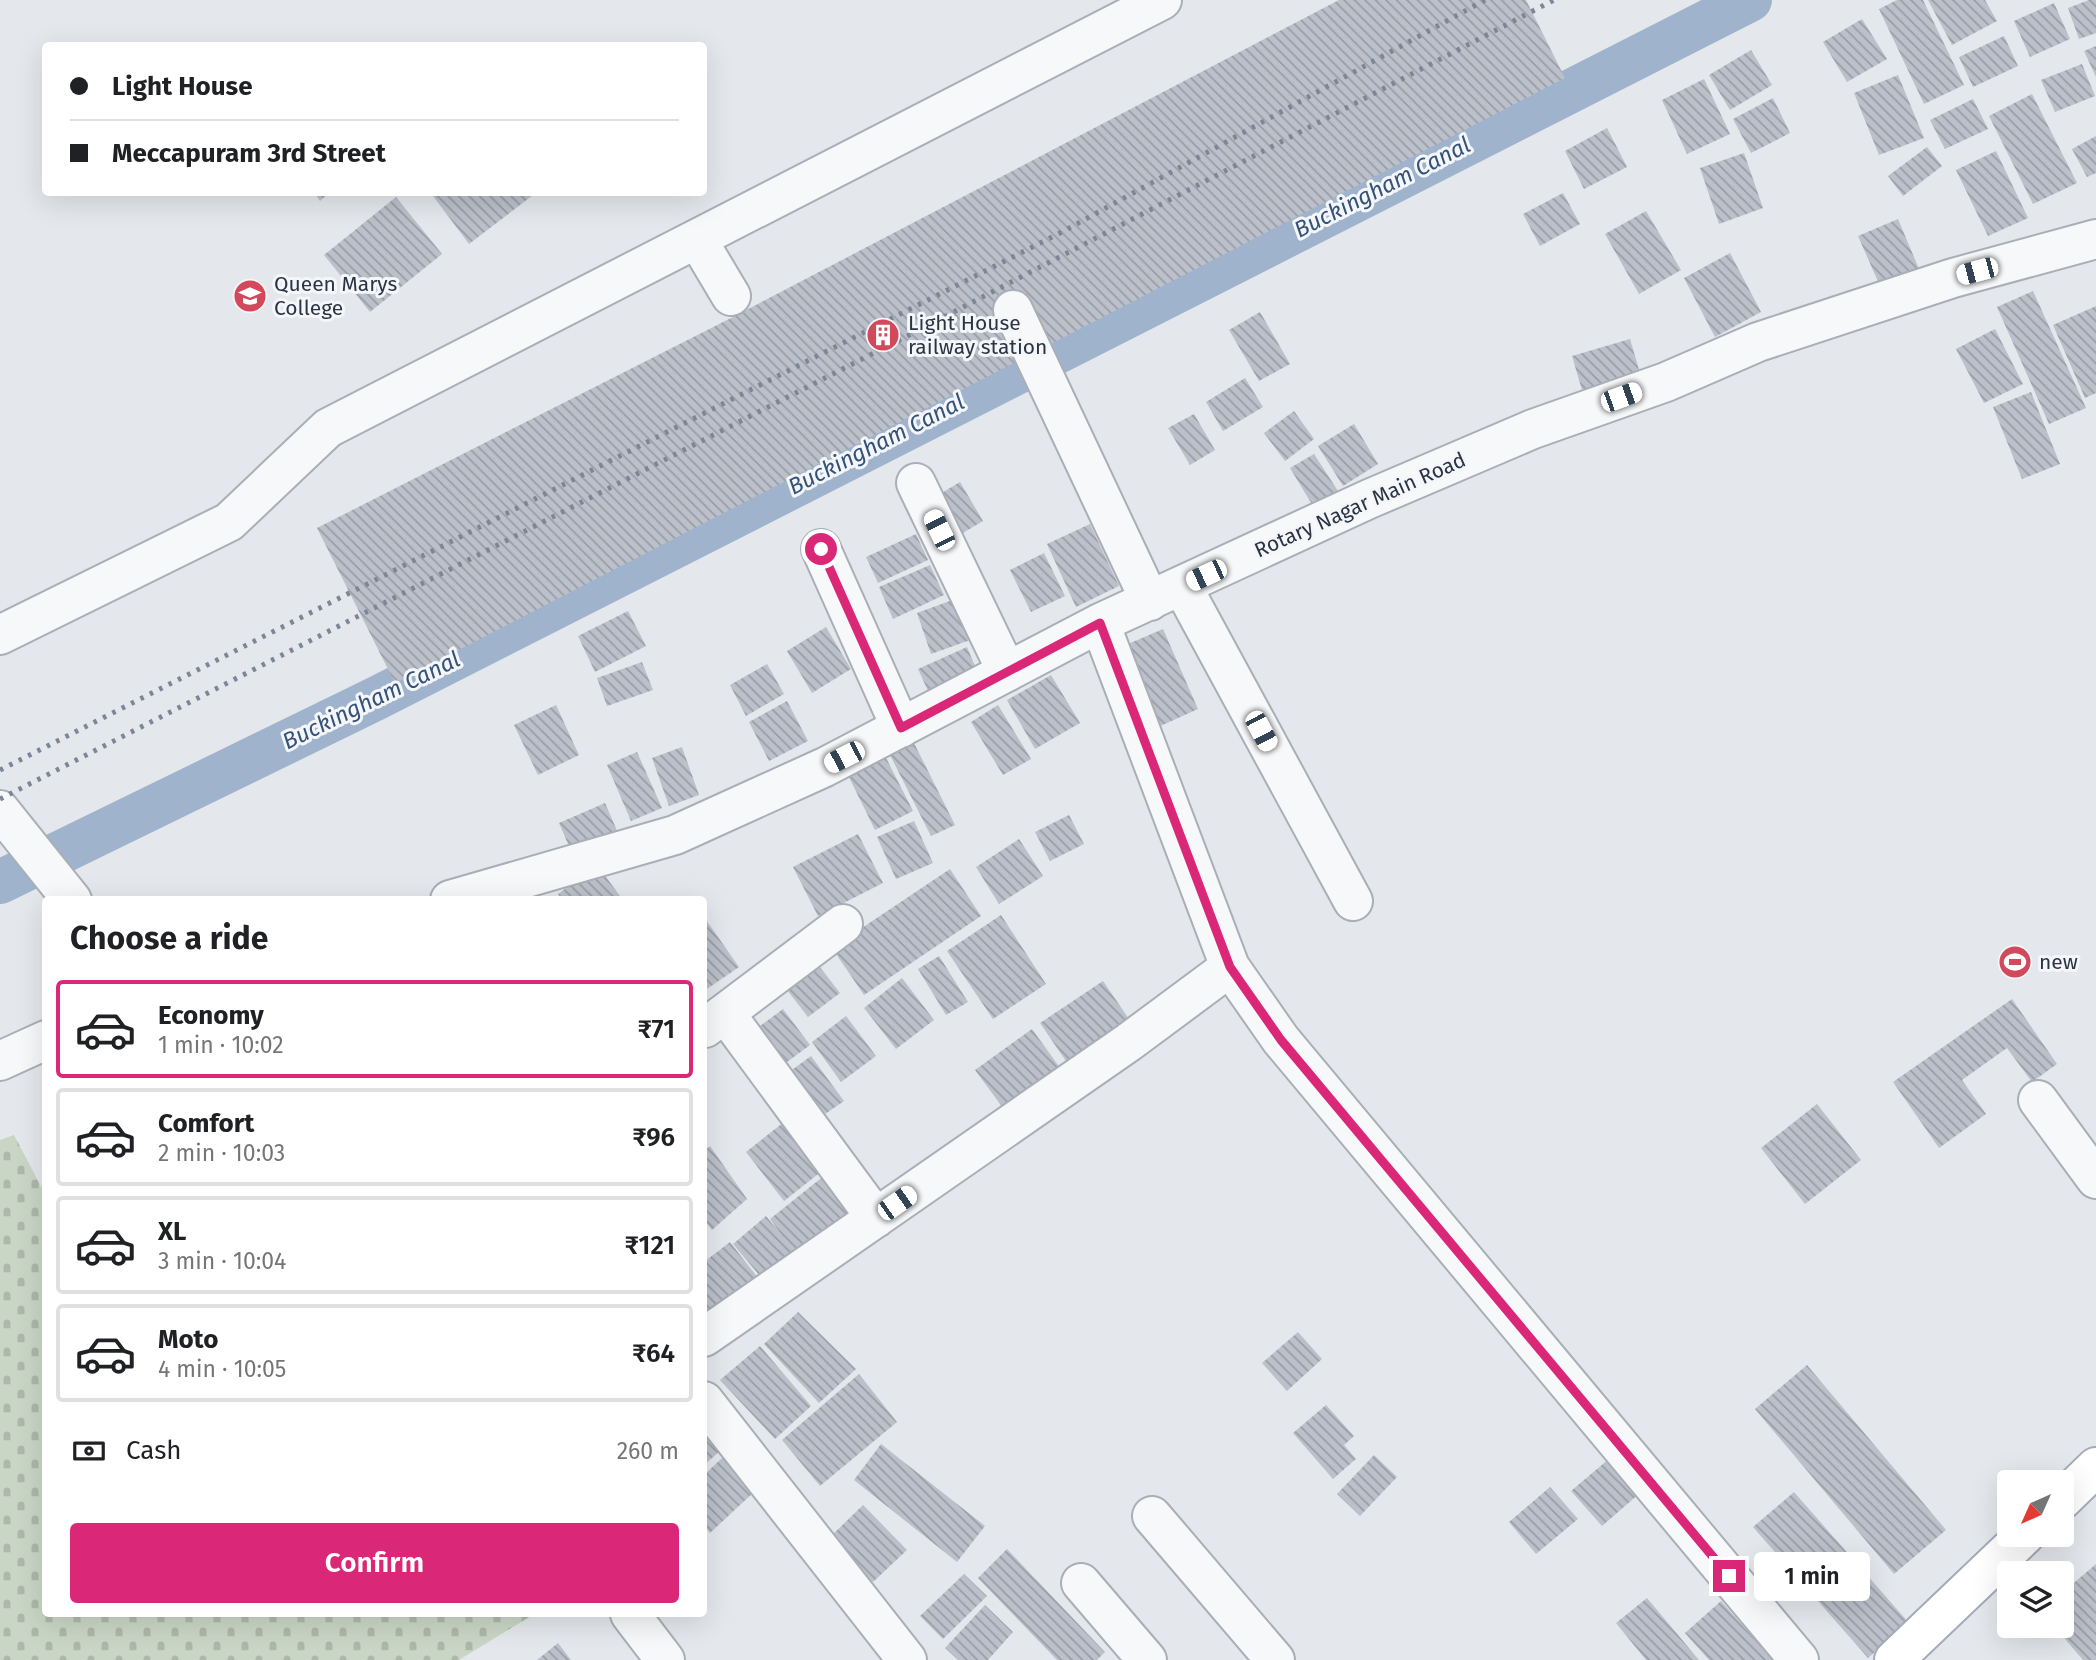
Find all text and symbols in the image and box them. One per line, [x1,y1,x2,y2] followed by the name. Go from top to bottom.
[112,71,252,102] text: Light House
[1289,131,1475,243] water label: Buckingham Canal
[112,138,386,169] text: Meccapuram 3rd Street
[1954,255,2001,287] car
[274,271,398,321] place label: Queen Marys College
[231,277,269,315] school or university icon: Queen Marys College
[908,310,1047,360] place label: Light House railway station
[864,316,902,354] building icon: Light House railway station
[1598,380,1645,414] car
[783,388,969,500] water label: Buckingham Canal
[1250,447,1470,563] street label: Rotary Nagar Main Road
[921,507,958,553] car
[805,533,837,565] route start
[1183,557,1230,593] car
[278,645,464,755] water label: Buckingham Canal
[1242,708,1281,754] car
[821,738,868,776] car
[70,919,268,957] text: Choose a ride
[1996,943,2034,981] sports icon: new
[2039,949,2078,975] place label: new
[74,998,137,1061] icon: car
[158,1000,264,1031] text: Economy
[637,1014,675,1045] text: ₹71
[158,1031,284,1059] text: 1 min · 10:02
[74,1106,137,1169] icon: car
[158,1108,254,1139] text: Comfort
[632,1122,675,1153] text: ₹96
[158,1139,285,1167] text: 2 min · 10:03
[874,1182,921,1224] car
[74,1214,137,1277] icon: car
[158,1216,186,1247] text: XL
[625,1230,675,1261] text: ₹121
[158,1247,286,1275] text: 3 min · 10:04
[74,1322,137,1385] icon: car
[158,1324,218,1355] text: Moto
[632,1338,675,1369] text: ₹64
[158,1355,286,1383] text: 4 min · 10:05
[70,1432,108,1470] icon: cash
[126,1435,182,1466] text: Cash
[617,1437,679,1465] text: 260 m
[1997,1470,2074,1547] north arrow
[1997,1470,2074,1638] map controls
[70,1523,679,1603] button: Confirm
[1754,1552,1869,1600] callout: 1 min
[1713,1560,1745,1592] route end
[1997,1561,2074,1638] button: layers
[1784,1562,1840,1590] text: 1 min

